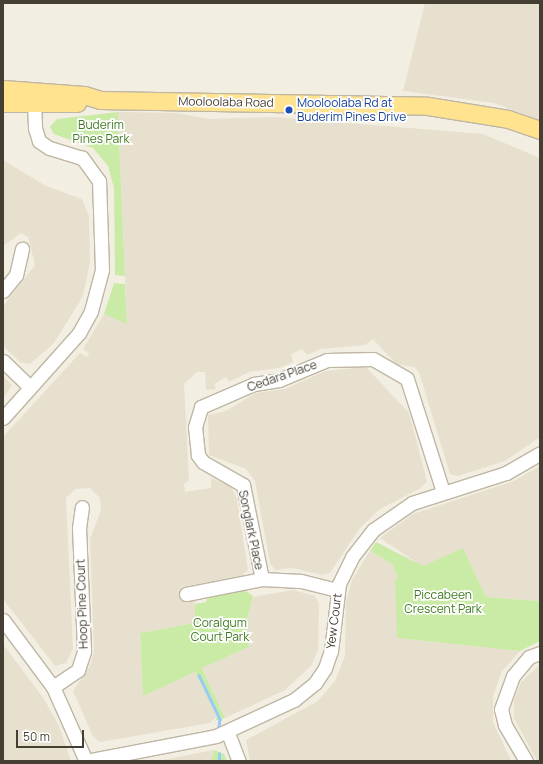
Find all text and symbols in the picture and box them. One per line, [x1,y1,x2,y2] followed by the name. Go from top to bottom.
[178,94,274,110] street label: Mooloolaba Road
[297,96,406,124] place label: Mooloolaba Rd at Buderim Pines Drive
[284,105,294,115] marker: Mooloolaba Rd at Buderim Pines Drive
[73,118,129,146] park label: Buderim Pines Park
[245,357,319,395] street label: Cedara Place
[236,489,266,571] street label: Songlark Place
[73,559,91,649] street label: Hoop Pine Court
[404,588,482,616] park label: Piccabeen Crescent Park
[323,592,345,650] street label: Yew Court
[191,616,249,644] park label: Coralgum Court Park
[18,722,86,748] scale bar
[23,728,50,745] text: 50 m

